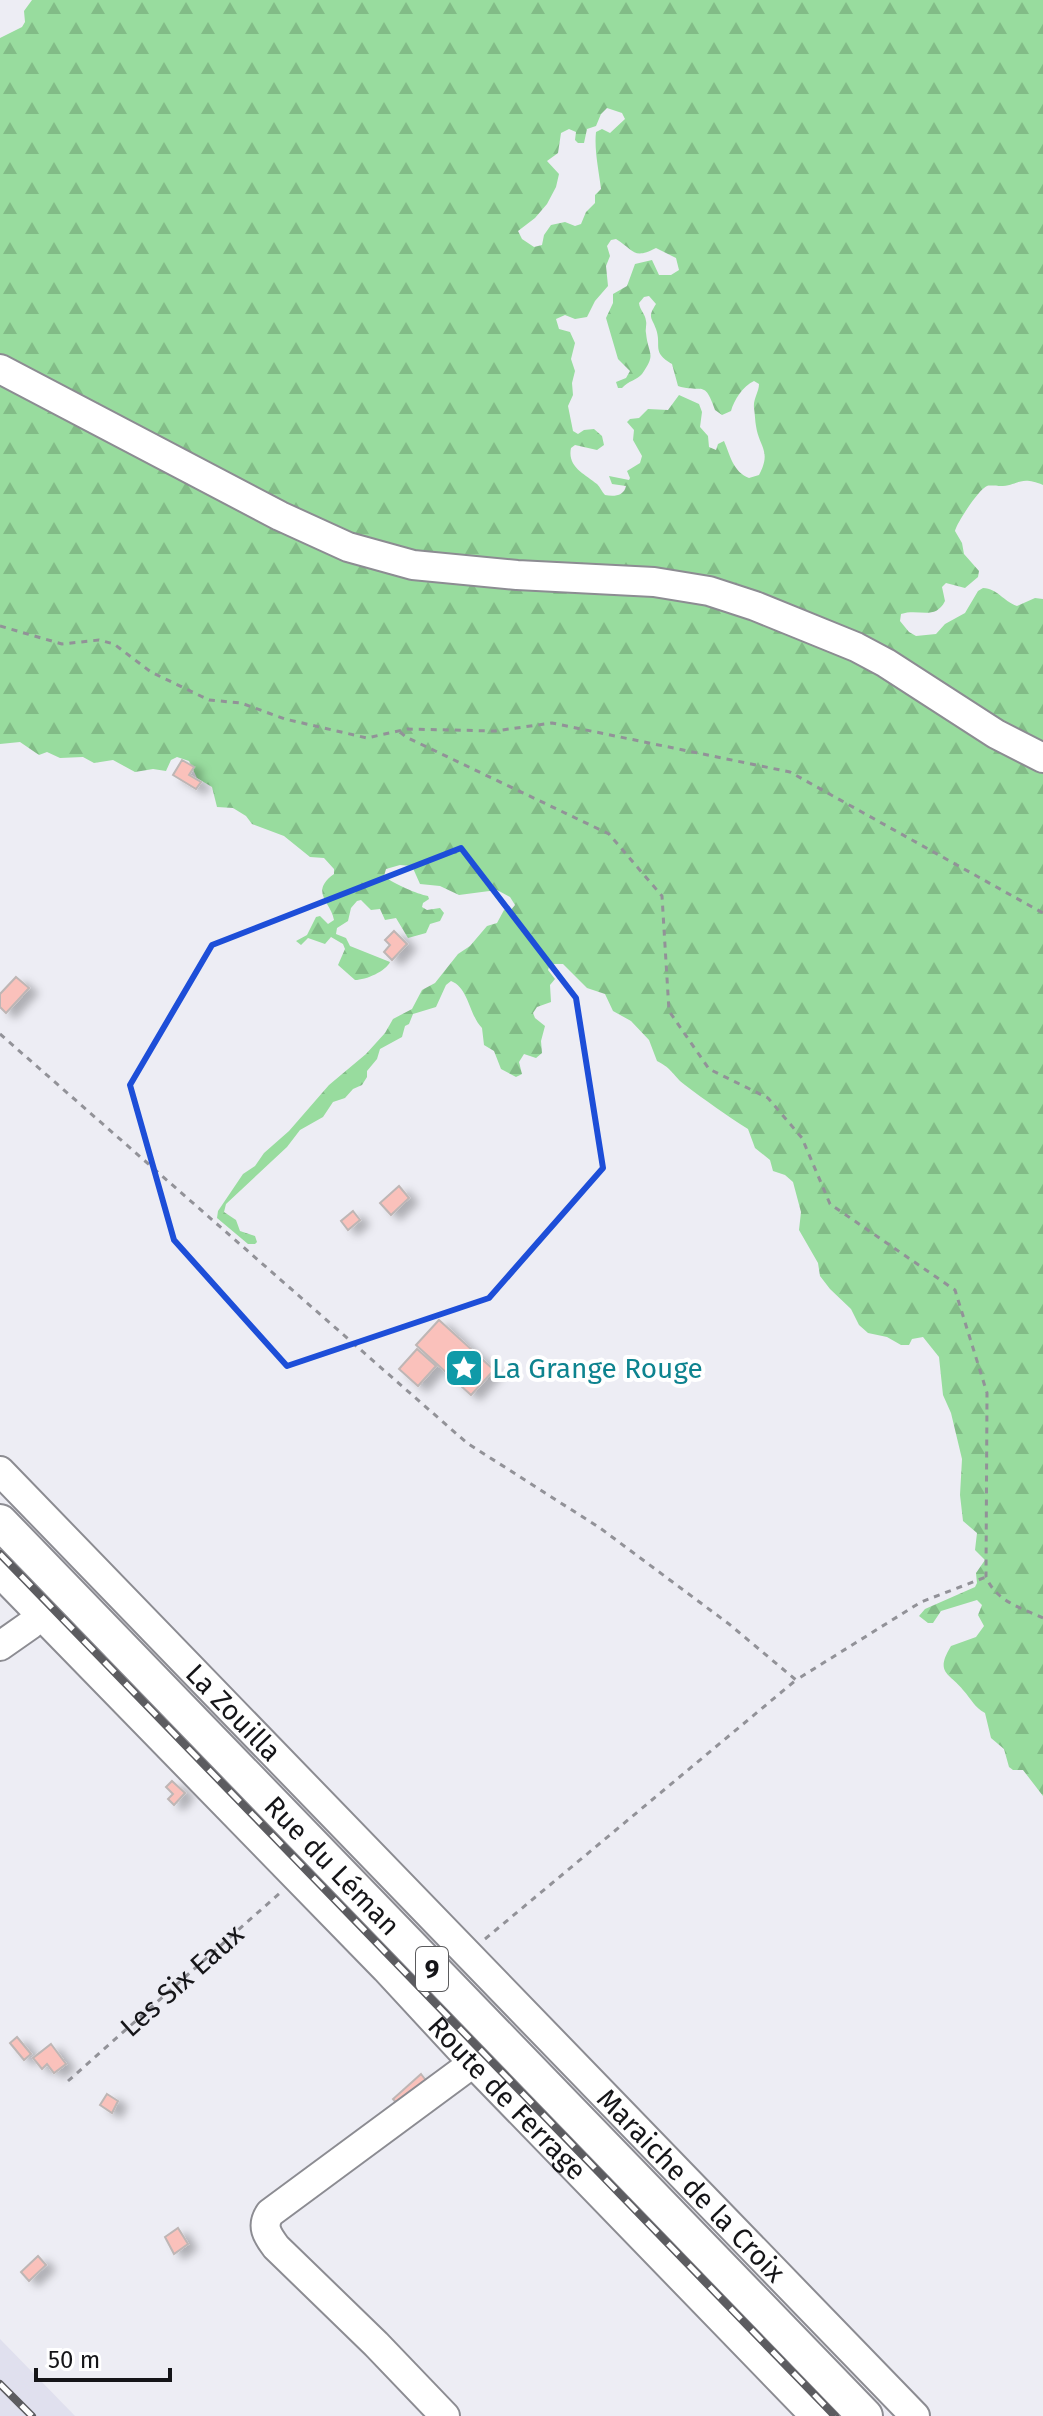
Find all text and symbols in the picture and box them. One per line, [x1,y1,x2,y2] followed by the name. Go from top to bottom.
[443,1347,485,1389] place icon: La Grange Rouge
[492,1352,703,1385] place label: La Grange Rouge
[179,1657,288,1768] street label: La Zouilla
[258,1789,407,1942] street label: Rue du Léman
[114,1917,250,2043] street label: Les Six Eaux
[416,1947,448,1991] road number: 9
[421,2009,593,2186] street label: Route de Ferrage
[591,2082,793,2289] street label: Maraiche de la Croix
[36,2332,170,2382] scale bar
[48,2346,100,2374] text: 50 m

